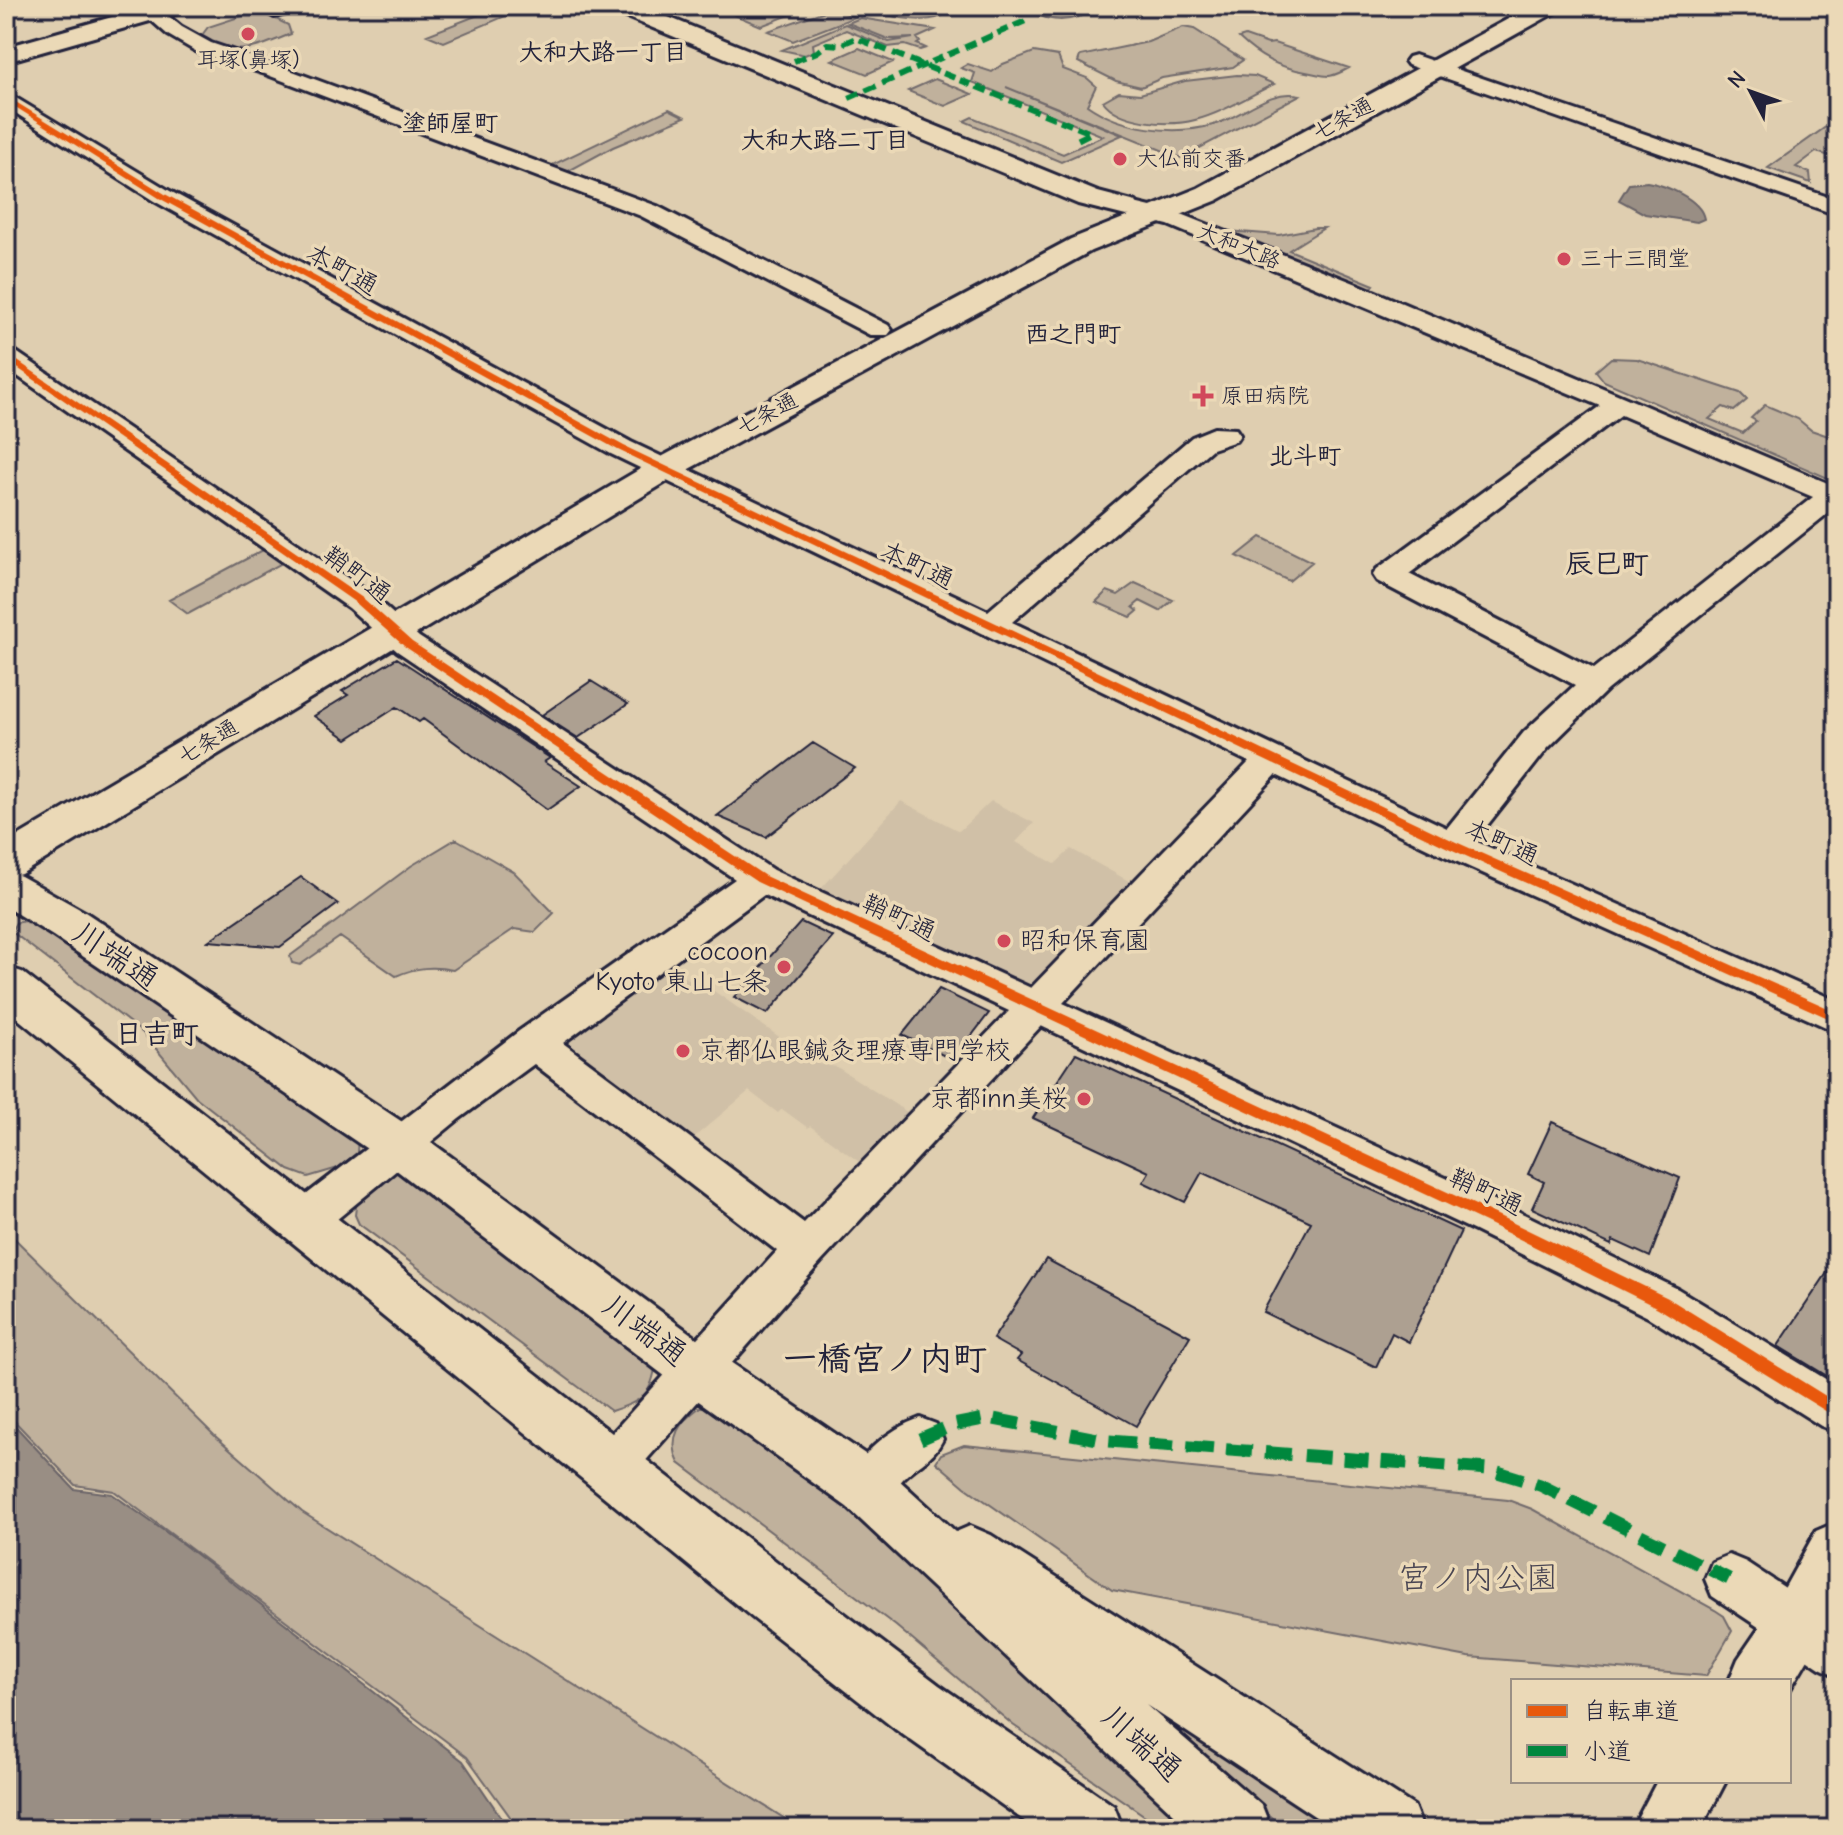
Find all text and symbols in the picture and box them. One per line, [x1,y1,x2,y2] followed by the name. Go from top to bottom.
[239,25,257,43] marker: 耳塚(鼻塚)
[519,38,687,66] district label: 大和大路一丁目
[196,47,300,73] place label: 耳塚(鼻塚)
[1711,52,1791,132] north arrow
[1722,66,1751,93] text: N
[1308,92,1378,146] street label: 七条通
[402,109,498,137] district label: 塗師屋町
[741,126,909,154] district label: 大和大路二丁目
[1136,146,1246,172] place label: 大仏前交番
[1111,150,1129,168] marker: 大仏前交番
[1193,217,1285,275] street label: 大和大路
[301,238,383,302] street label: 本町通
[1580,246,1690,272] place label: 三十三間堂
[1555,250,1573,268] marker: 三十三間堂
[1025,320,1121,348] district label: 西之門町
[1221,383,1309,409] place label: 原田病院
[1192,385,1214,407] marker: 原田病院
[732,387,802,441] street label: 七条通
[1269,442,1341,470] district label: 北斗町
[875,536,959,596] street label: 本町通
[317,540,397,610] street label: 鞘町通
[1565,548,1649,580] district label: 辰巳町
[173,714,243,770] street label: 七条通
[1460,813,1544,873] street label: 本町通
[857,888,941,948] street label: 鞘町通
[66,914,166,998] street label: 川端通
[1020,926,1150,956] place label: 昭和保育園
[995,932,1013,950] marker: 昭和保育園
[596,937,768,997] place label: cocoon Kyoto 東山七条
[775,958,793,976] marker: cocoon Kyoto 東山七条
[115,1018,199,1050] district label: 日吉町
[699,1036,1011,1066] place label: 京都仏眼鍼灸理療専門学校
[674,1042,692,1060] marker: 京都仏眼鍼灸理療専門学校
[929,1084,1068,1114] place label: 京都inn美桜
[1075,1090,1093,1108] marker: 京都inn美桜
[1444,1162,1528,1222] street label: 鞘町通
[596,1286,694,1374] street label: 川端通
[783,1339,987,1379] district label: 一橋宮ノ内町
[1398,1559,1558,1596] park label: 宮ノ内公園
[1511,1679,1791,1783] legend
[1094,1697,1190,1789] street label: 川端通
[1583,1697,1679,1725] text: 自転車道
[1583,1737,1631,1765] text: 小道

